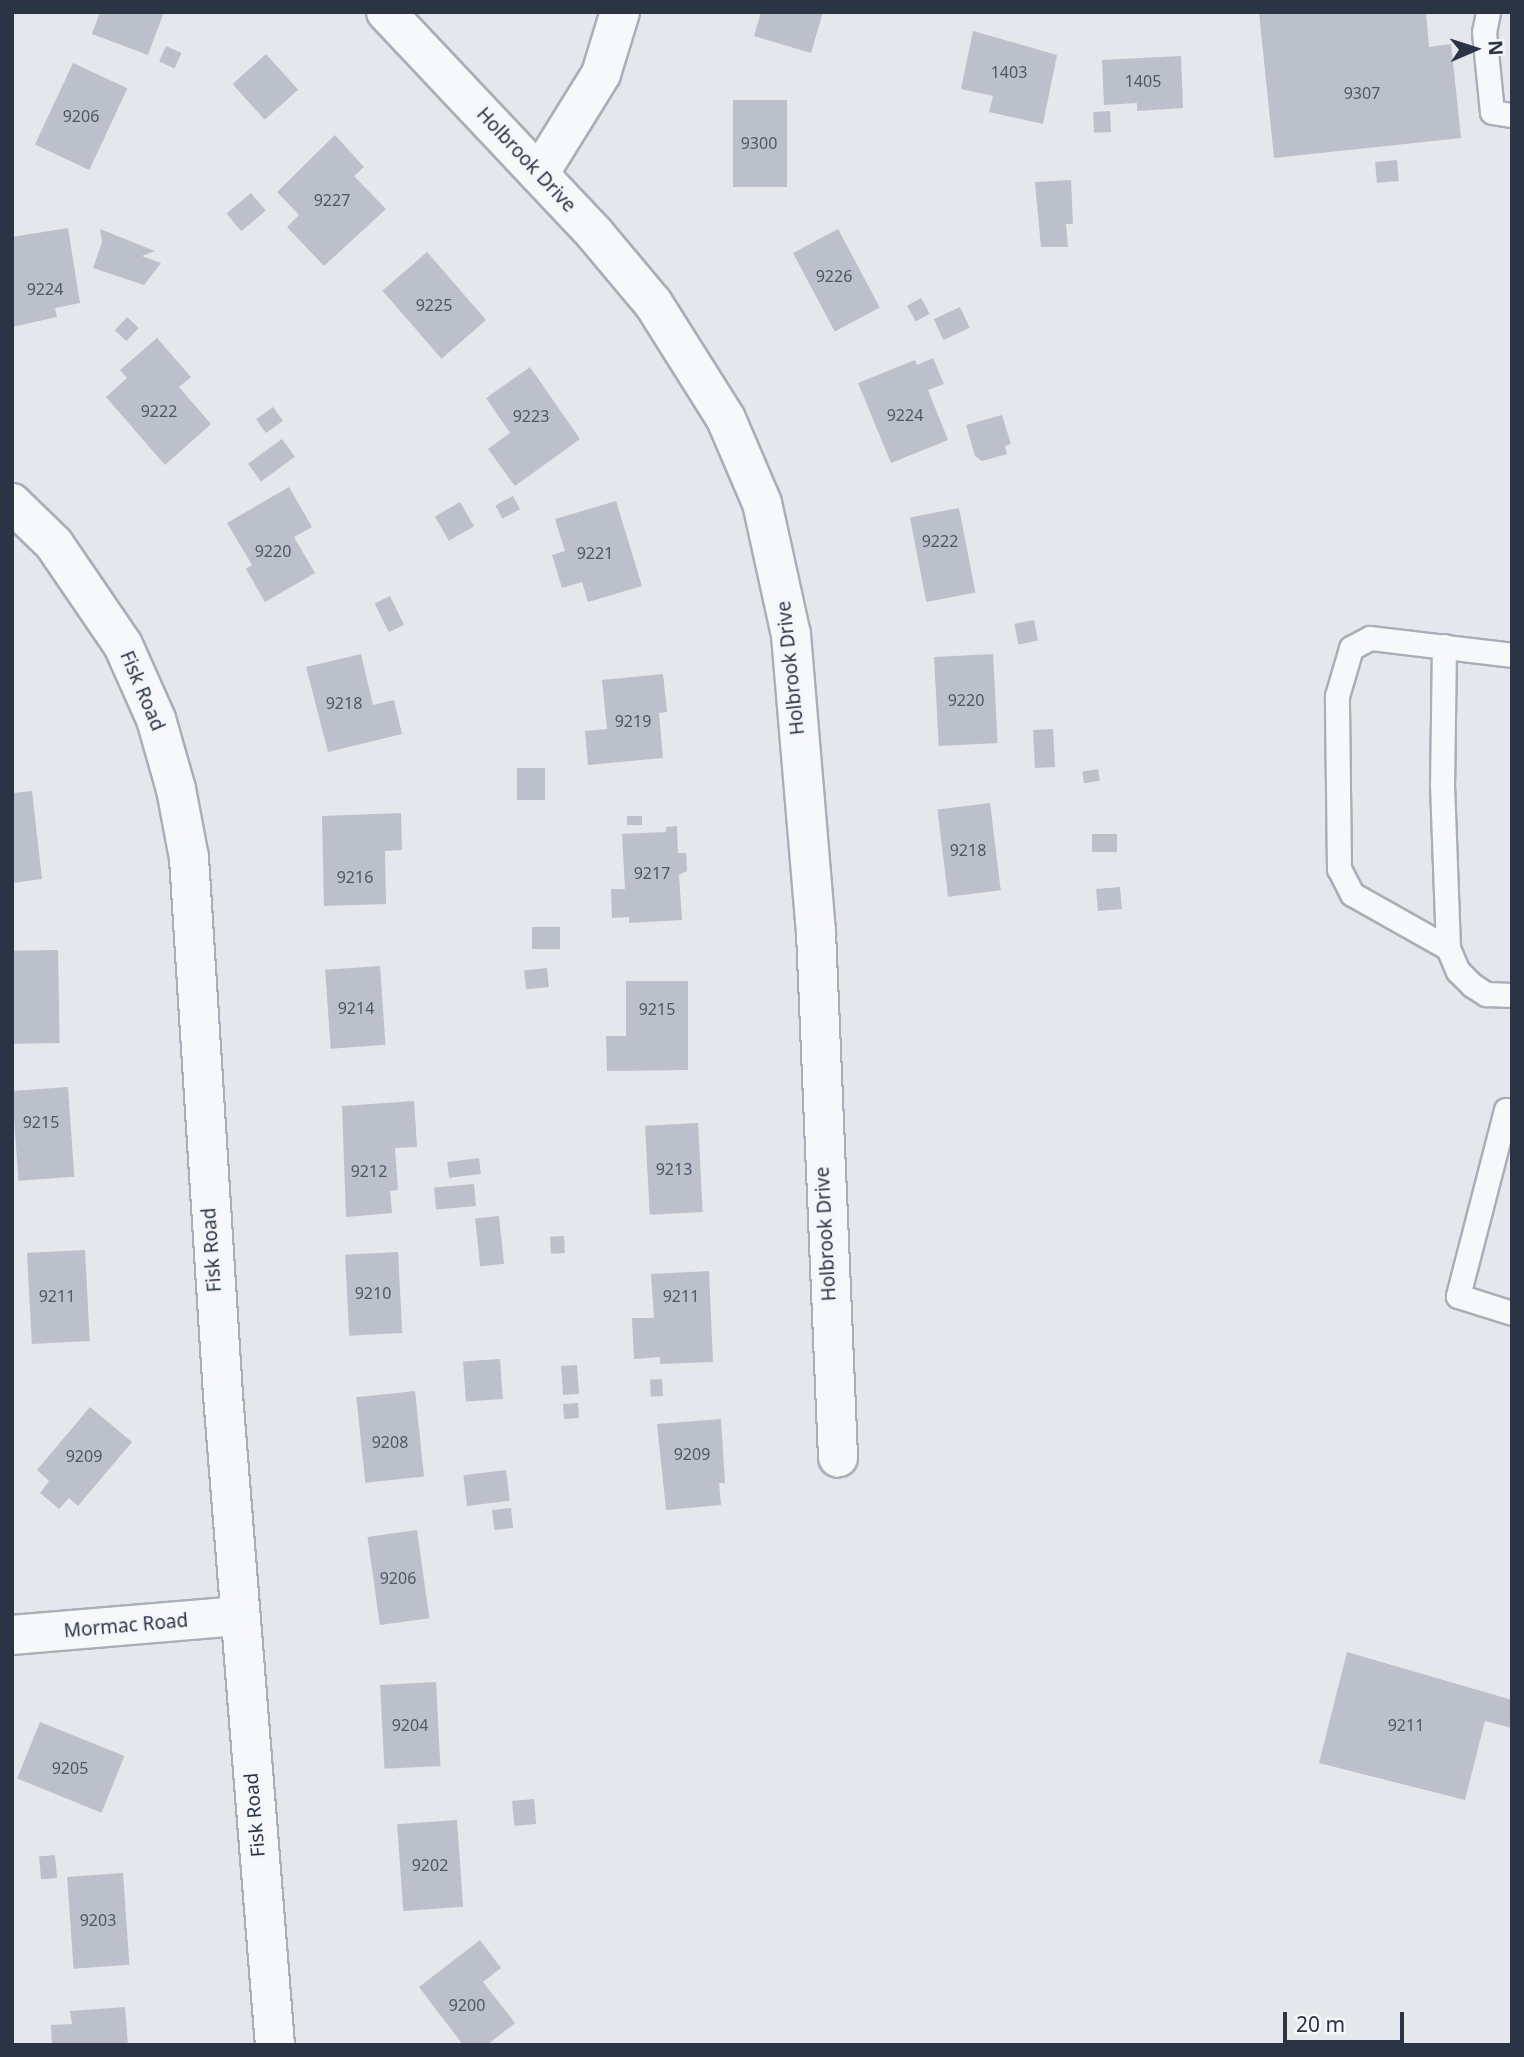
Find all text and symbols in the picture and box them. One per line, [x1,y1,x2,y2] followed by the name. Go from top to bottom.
[1440,14,1510,84] north arrow
[1483,39,1509,56] text: N
[991,62,1027,82] house number: 1403
[1125,71,1161,91] house number: 1405
[1344,83,1380,103] house number: 9307
[472,103,580,217] street label: Holbrook Drive
[63,106,99,126] house number: 9206
[741,133,777,153] house number: 9300
[314,190,350,210] house number: 9227
[816,266,852,286] house number: 9226
[27,279,63,299] house number: 9224
[416,295,452,315] house number: 9225
[141,401,177,421] house number: 9222
[887,405,923,425] house number: 9224
[513,406,549,426] house number: 9223
[922,531,958,551] house number: 9222
[255,541,291,561] house number: 9220
[577,543,613,563] house number: 9221
[773,600,809,736] street label: Holbrook Drive
[115,648,169,734] street label: Fisk Road
[948,690,984,710] house number: 9220
[326,693,362,713] house number: 9218
[615,711,651,731] house number: 9219
[950,840,986,860] house number: 9218
[634,863,670,883] house number: 9217
[337,867,373,887] house number: 9216
[338,998,374,1018] house number: 9214
[639,999,675,1019] house number: 9215
[23,1112,59,1132] house number: 9215
[656,1159,692,1179] house number: 9213
[351,1161,387,1181] house number: 9212
[811,1166,841,1302] street label: Holbrook Drive
[198,1207,226,1293] street label: Fisk Road
[355,1283,391,1303] house number: 9210
[39,1286,75,1306] house number: 9211
[663,1286,699,1306] house number: 9211
[372,1432,408,1452] house number: 9208
[674,1444,710,1464] house number: 9209
[66,1446,102,1466] house number: 9209
[380,1568,416,1588] house number: 9206
[63,1609,189,1643] street label: Mormac Road
[392,1715,428,1735] house number: 9204
[1388,1715,1424,1735] house number: 9211
[52,1758,88,1778] house number: 9205
[240,1772,270,1858] street label: Fisk Road
[412,1855,448,1875] house number: 9202
[80,1910,116,1930] house number: 9203
[449,1995,485,2015] house number: 9200
[1286,1997,1407,2041] scale bar
[1296,2010,1345,2038] text: 20 m

